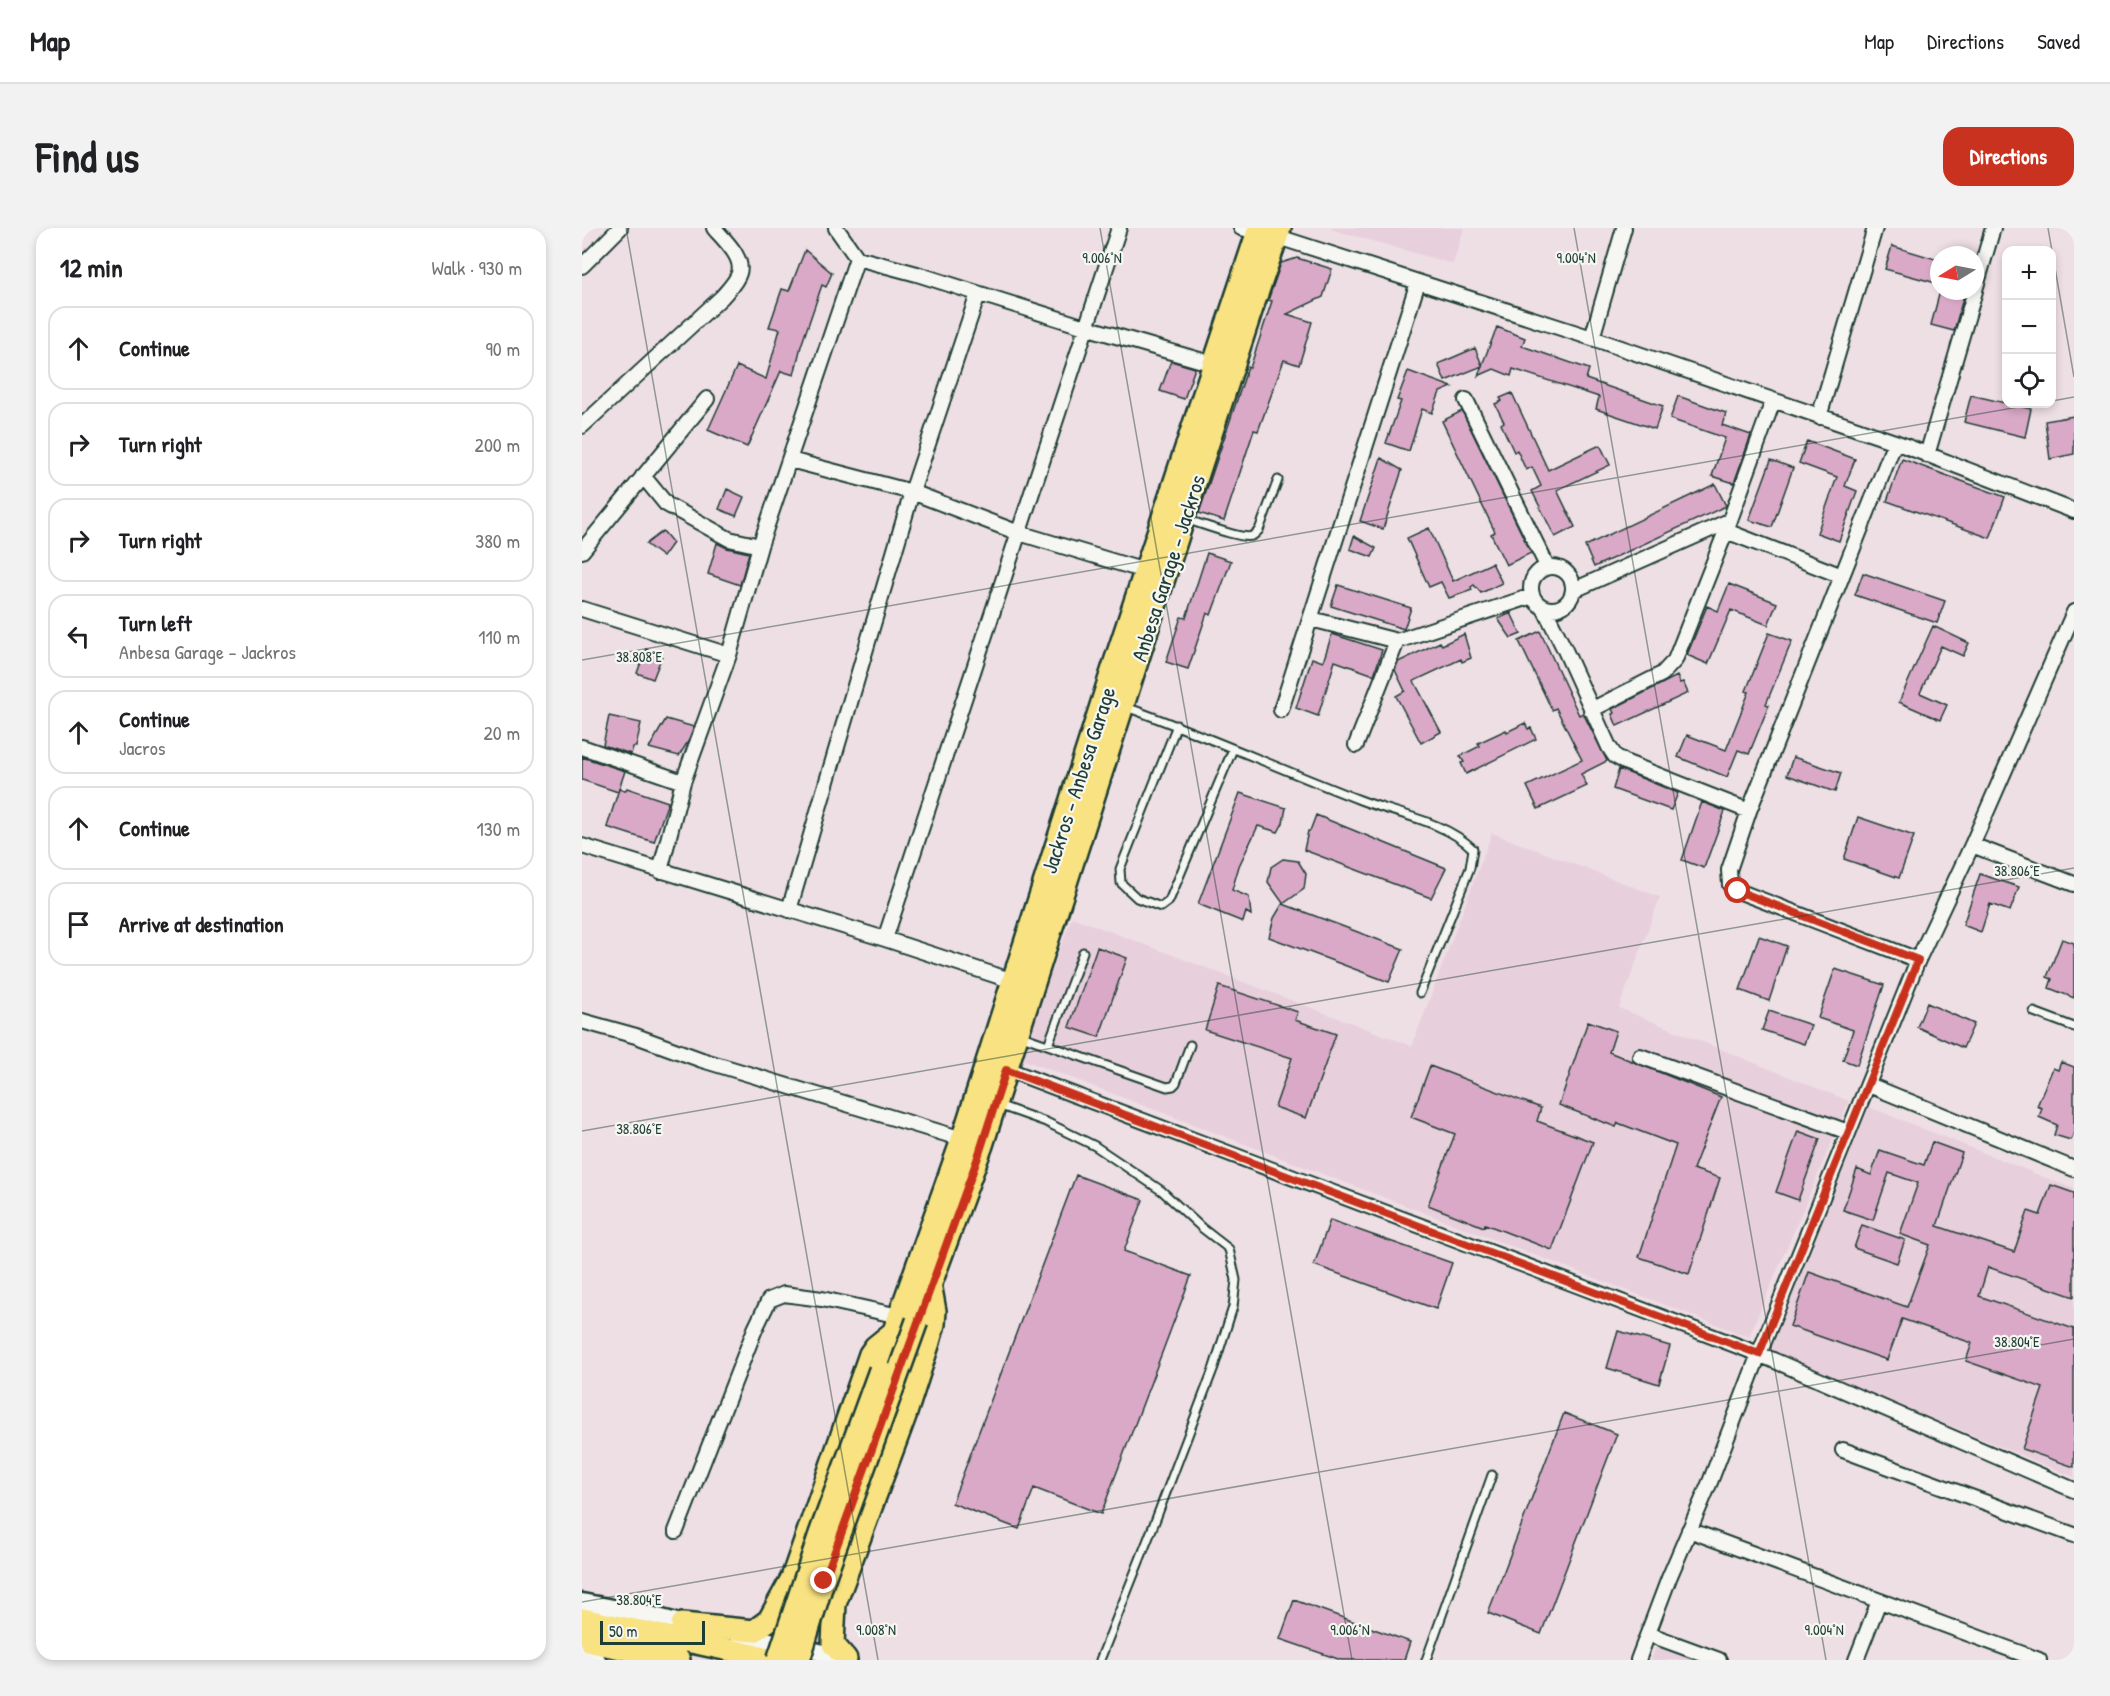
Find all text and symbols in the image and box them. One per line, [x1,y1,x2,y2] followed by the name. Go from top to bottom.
[30,22,70,60] text: Map
[1864,27,1894,56] text: Map
[1927,27,2004,56] text: Directions
[2037,27,2080,56] text: Saved
[1943,127,2074,186] button: Directions
[36,128,139,185] text: Find us
[1930,246,1984,300] north arrow
[2002,246,2056,408] map controls
[2002,246,2056,300] button: +
[1082,247,1122,268] text: 9.006°N
[1556,247,1596,268] text: 9.004°N
[60,250,123,285] text: 12 min
[432,254,522,281] text: Walk · 930 m
[2002,300,2056,354] button: −
[62,332,95,365] icon: ahead
[119,333,190,363] text: Continue
[486,335,520,362] text: 90 m
[2002,354,2056,408] button: locate
[62,428,95,461] icon: right
[119,429,202,459] text: Turn right
[475,431,520,458] text: 200 m
[1124,471,1212,665] street label: Anbesa Garage - Jackros
[62,524,95,557] icon: right
[119,525,202,555] text: Turn right
[475,527,520,554] text: 380 m
[119,608,192,638] text: Turn left
[62,620,95,653] icon: left
[478,623,520,650] text: 110 m
[119,638,296,665] text: Anbesa Garage - Jackros
[616,646,662,667] text: 38.808°E
[1034,683,1122,877] street label: Jackros - Anbesa Garage
[119,704,190,734] text: Continue
[62,716,95,749] icon: ahead
[483,719,520,746] text: 20 m
[119,734,165,761] text: Jacros
[62,812,95,845] icon: ahead
[119,813,190,843] text: Continue
[477,815,520,842] text: 130 m
[1994,860,2040,881] text: 38.806°E
[1724,877,1750,903] route start
[62,908,95,941] icon: arrive
[119,909,284,939] text: Arrive at destination
[616,1118,662,1139] text: 38.806°E
[1994,1331,2040,1352] text: 38.804°E
[810,1567,836,1593] route end
[616,1589,662,1610] text: 38.804°E
[600,1618,705,1646] scale bar
[856,1619,896,1640] text: 9.008°N
[1330,1619,1370,1640] text: 9.006°N
[1804,1619,1844,1640] text: 9.004°N
[609,1620,638,1642] text: 50 m

